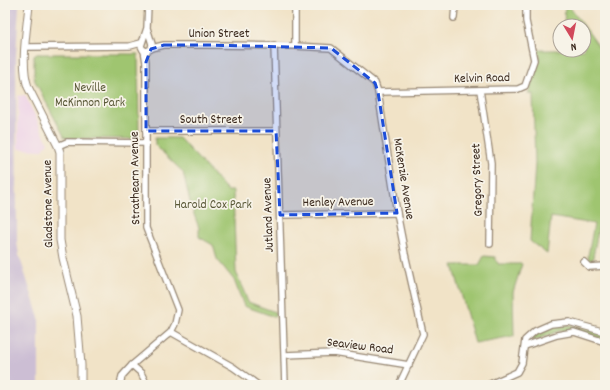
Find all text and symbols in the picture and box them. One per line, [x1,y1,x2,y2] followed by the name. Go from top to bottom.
[552,18,592,58] north arrow
[188,25,250,44] street label: Union Street
[569,38,577,54] text: N
[454,69,510,89] street label: Kelvin Road
[55,79,125,113] park label: Neville McKinnon Park
[180,111,242,130] street label: South Street
[126,131,146,225] street label: Strathearn Avenue
[387,137,419,221] street label: McKenzie Avenue
[467,143,489,217] street label: Gregory Street
[39,159,59,248] street label: Gladstone Avenue
[258,177,280,253] street label: Jutland Avenue
[302,193,374,213] street label: Henley Avenue
[174,196,252,215] park label: Harold Cox Park
[326,334,394,360] street label: Seaview Road

